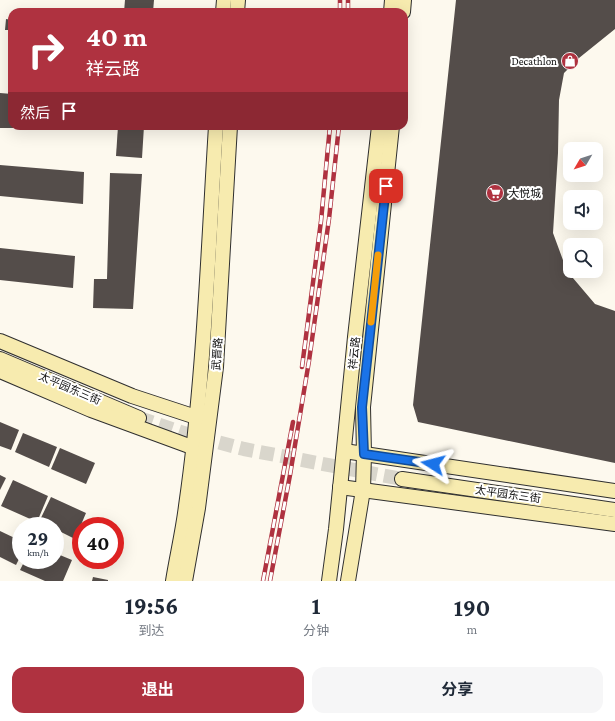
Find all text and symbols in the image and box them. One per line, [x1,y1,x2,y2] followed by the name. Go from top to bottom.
[86,21,147,52] text: 40 m
[20,24,72,76] icon: right
[560,51,580,71] shop icon: Decathlon
[511,55,557,67] place label: Decathlon
[86,59,140,79] text: 祥云路
[58,100,80,122] icon: arrive
[20,105,50,121] text: 然后
[563,142,603,182] north arrow
[563,142,603,278] map controls
[369,169,403,203] pin
[375,175,397,197] icon: arrive
[485,183,505,203] supermarket icon: 大悦城
[508,187,541,199] place label: 大悦城
[563,190,603,230] button: sound
[563,238,603,278] button: search
[346,336,362,370] street label: 祥云路
[210,337,224,371] street label: 武晋路
[37,370,103,406] street label: 太平园东三街
[412,443,454,485] position arrow
[474,483,542,505] street label: 太平园东三街
[72,517,124,569] speed limit sign: 40
[27,527,49,549] text: 29
[27,547,49,558] text: km/h
[125,592,178,619] text: 19:56
[311,592,320,619] text: 1
[454,594,490,621] text: 190
[467,622,477,637] text: m
[138,623,164,638] text: 到达
[303,623,329,638] text: 分钟
[12,667,304,713] button: 退出
[312,667,603,713] button: 分享

